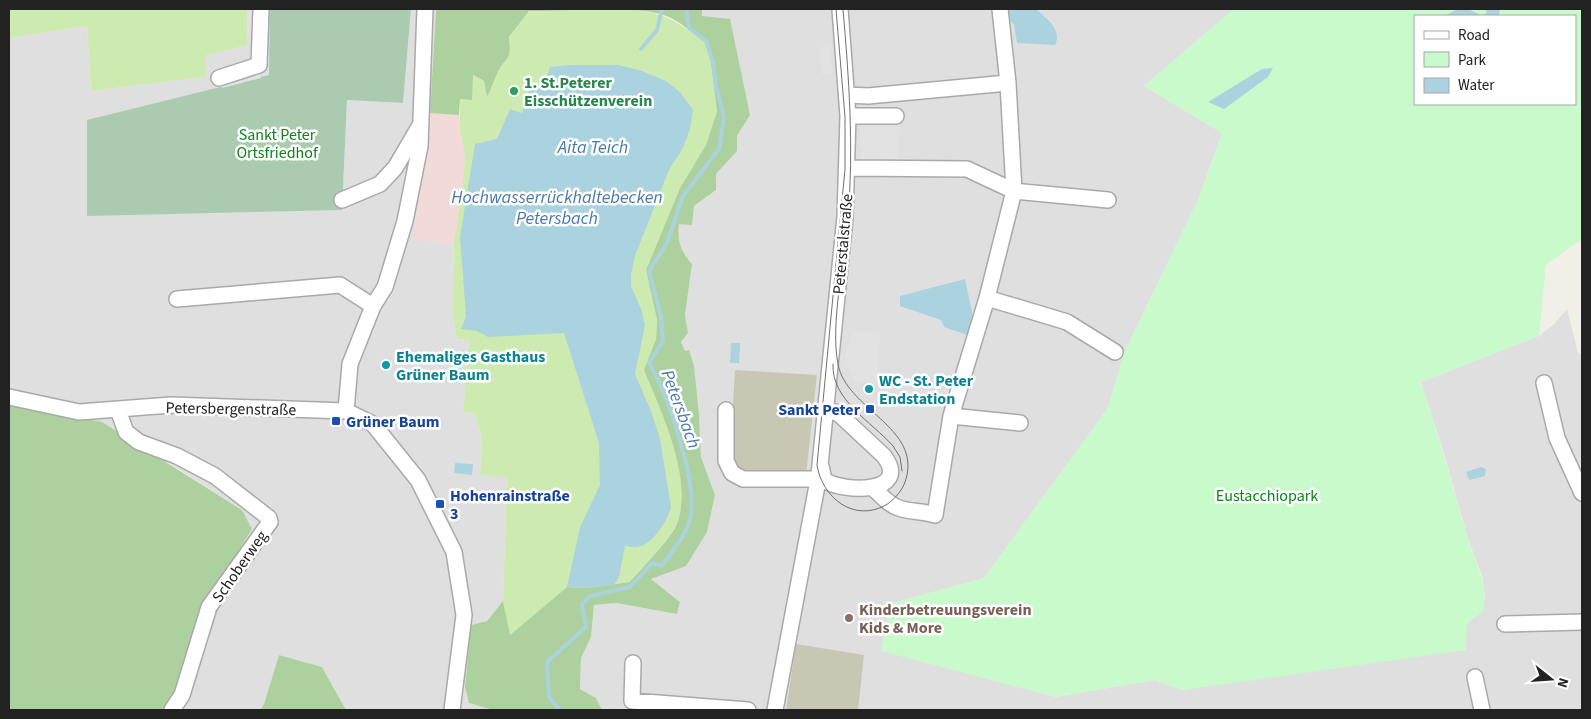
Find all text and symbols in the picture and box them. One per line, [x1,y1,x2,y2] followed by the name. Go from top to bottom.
[1414,15,1576,105] legend
[1458,25,1490,46] text: Road
[1458,50,1487,71] text: Park
[524,72,652,112] place label: 1. St.Peterer Eisschützenverein
[1458,75,1495,96] text: Water
[508,85,520,97] marker: 1. St.Peterer Eisschützenverein
[236,124,319,164] park label: Sankt Peter Ortsfriedhof
[557,135,628,160] water label: Aita Teich
[451,185,663,231] water label: Hochwasserrückhaltebecken Petersbach
[828,193,858,295] street label: Peterstalstraße
[396,346,545,386] place label: Ehemaliges Gasthaus Grüner Baum
[380,359,392,371] marker: Ehemaliges Gasthaus Grüner Baum
[655,366,706,452] water label: Petersbach
[879,370,974,410] place label: WC - St. Peter Endstation
[863,383,875,395] marker: WC - St. Peter Endstation
[165,397,297,421] street label: Petersbergenstraße
[778,399,861,421] place label: Sankt Peter
[864,403,876,415] marker: Sankt Peter
[346,411,440,433] place label: Grüner Baum
[330,415,342,427] marker: Grüner Baum
[450,485,570,525] place label: Hohenrainstraße 3
[1216,485,1318,507] park label: Eustacchiopark
[434,498,446,510] marker: Hohenrainstraße 3
[207,526,273,607] street label: Schoberweg
[859,599,1032,639] place label: Kinderbetreuungsverein Kids & More
[843,612,855,624] marker: Kinderbetreuungsverein Kids & More
[1526,654,1576,704] north arrow
[1552,675,1573,690] text: N

